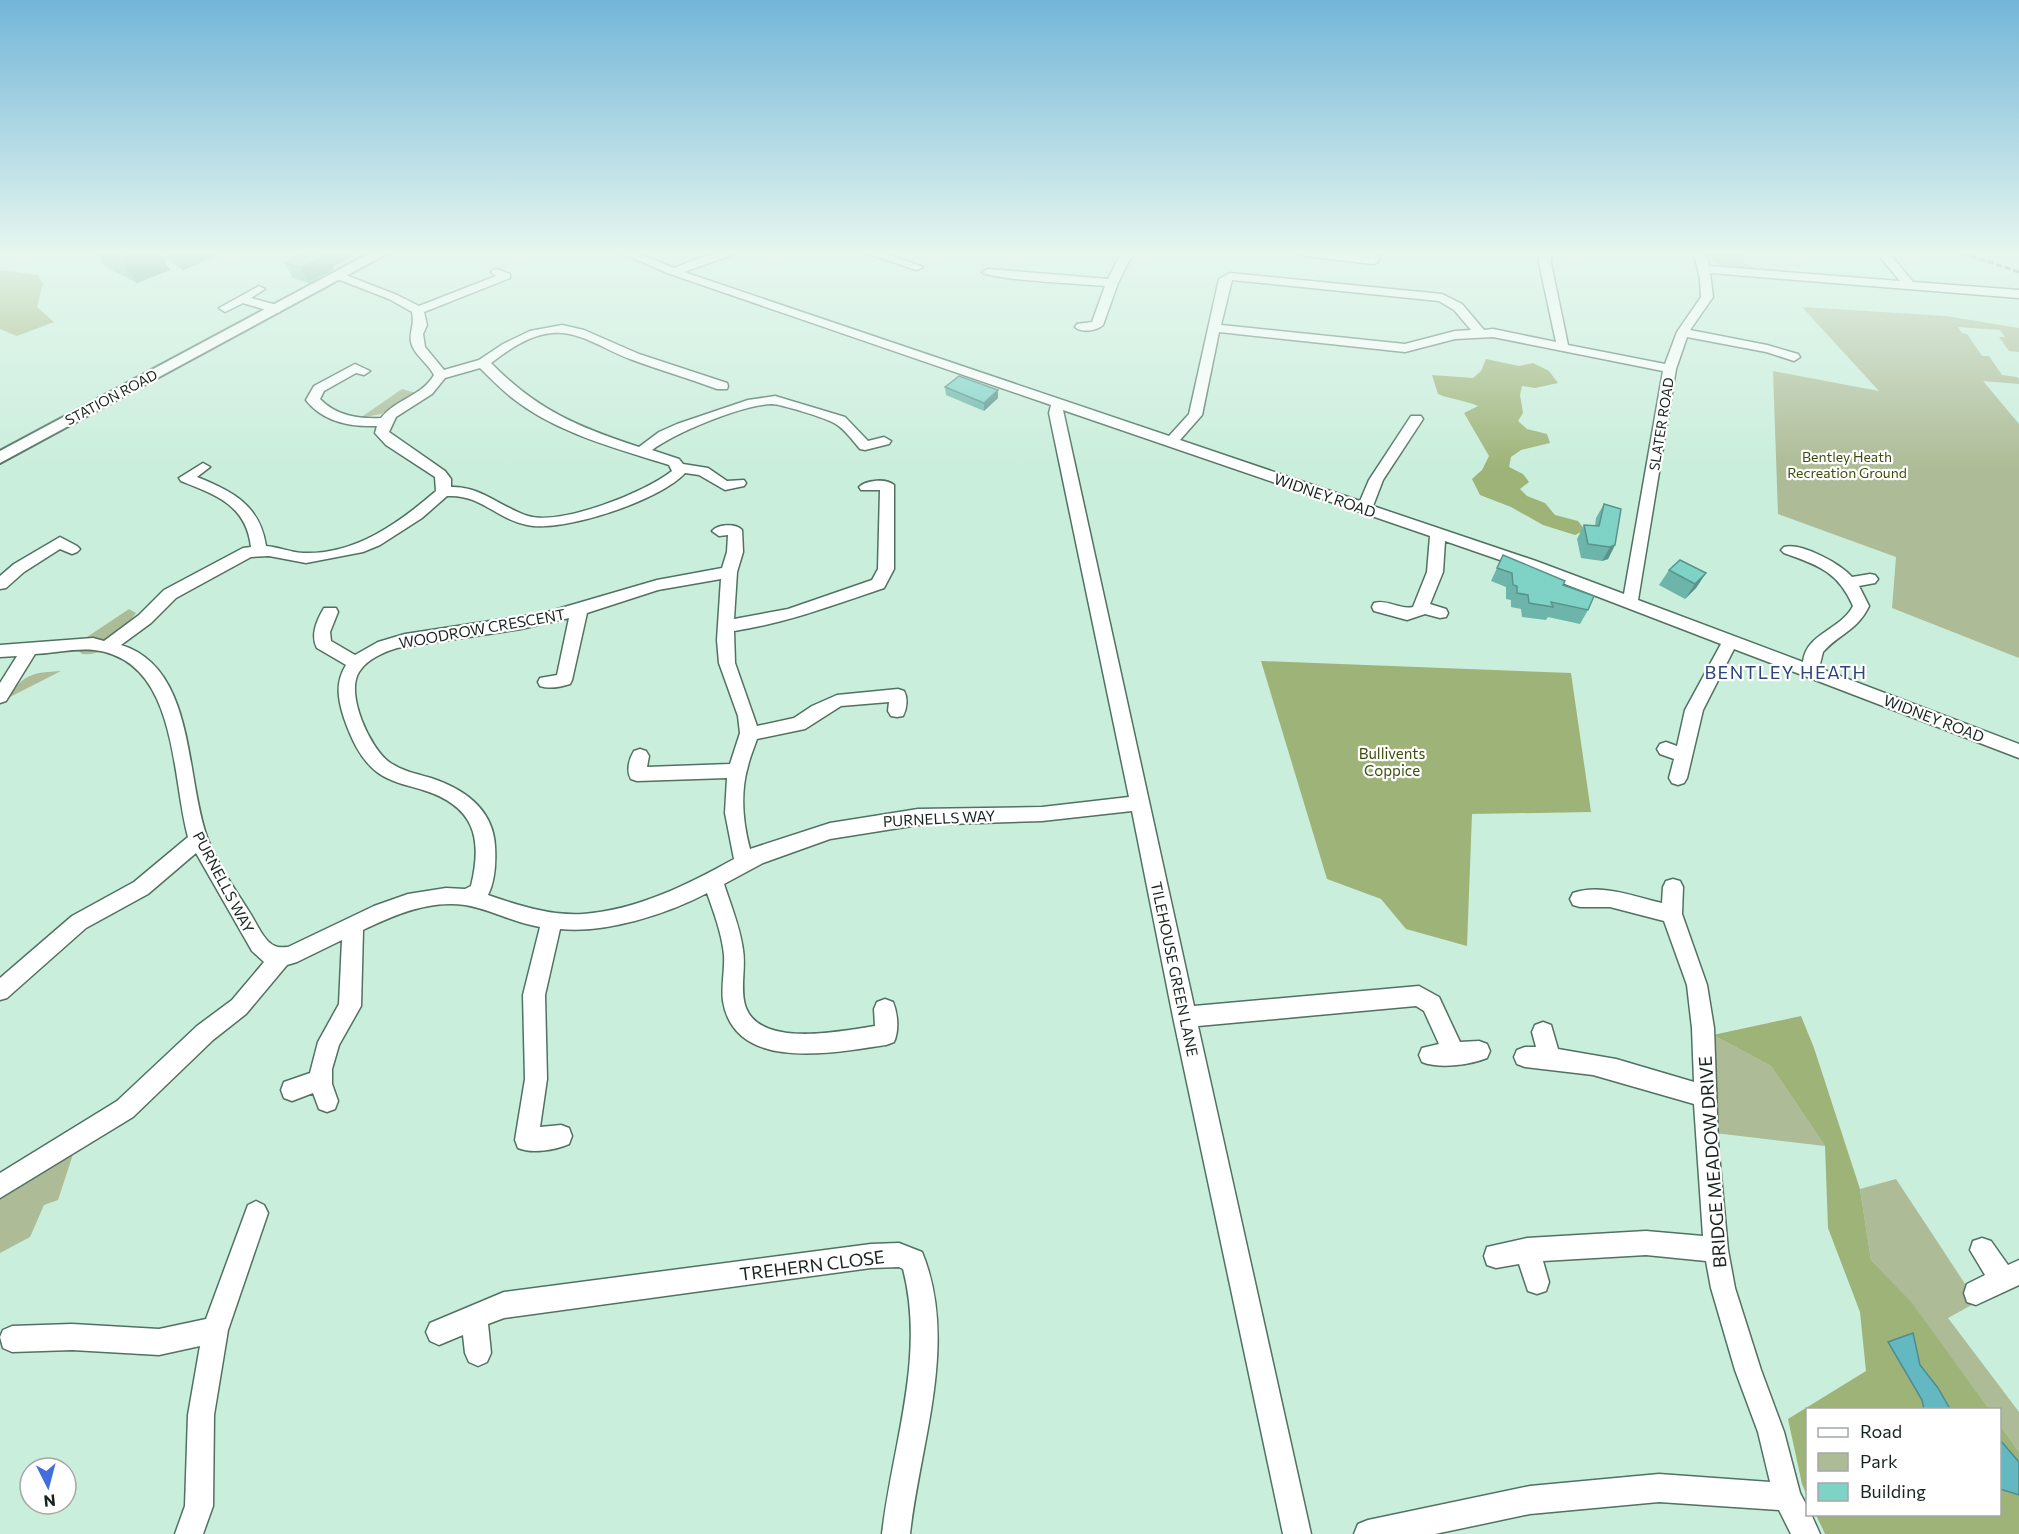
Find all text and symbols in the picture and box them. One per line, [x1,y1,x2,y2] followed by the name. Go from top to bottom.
[62,366,160,428] street label: STATION ROAD
[1645,376,1677,472] street label: SLATER ROAD
[1787,448,1907,481] park label: Bentley Heath Recreation Ground
[1272,469,1378,521] street label: WIDNEY ROAD
[397,604,567,652] street label: WOODROW CRESCENT
[1704,661,1868,683] district label: BENTLEY HEATH
[1881,691,1987,745] street label: WIDNEY ROAD
[1359,744,1425,779] park label: Bullivents Coppice
[882,806,996,830] street label: PURNELLS WAY
[190,828,258,936] street label: PURNELLS WAY
[1148,880,1202,1058] street label: TILEHOUSE GREEN LANE
[1694,1055,1730,1269] street label: BRIDGE MEADOW DRIVE
[738,1245,886,1285] street label: TREHERN CLOSE
[1806,1408,2001,1516] legend
[1860,1420,1902,1442] text: Road
[1860,1450,1898,1472] text: Park
[18,1456,78,1516] north arrow
[1860,1480,1926,1502] text: Building
[43,1491,57,1511] text: N

